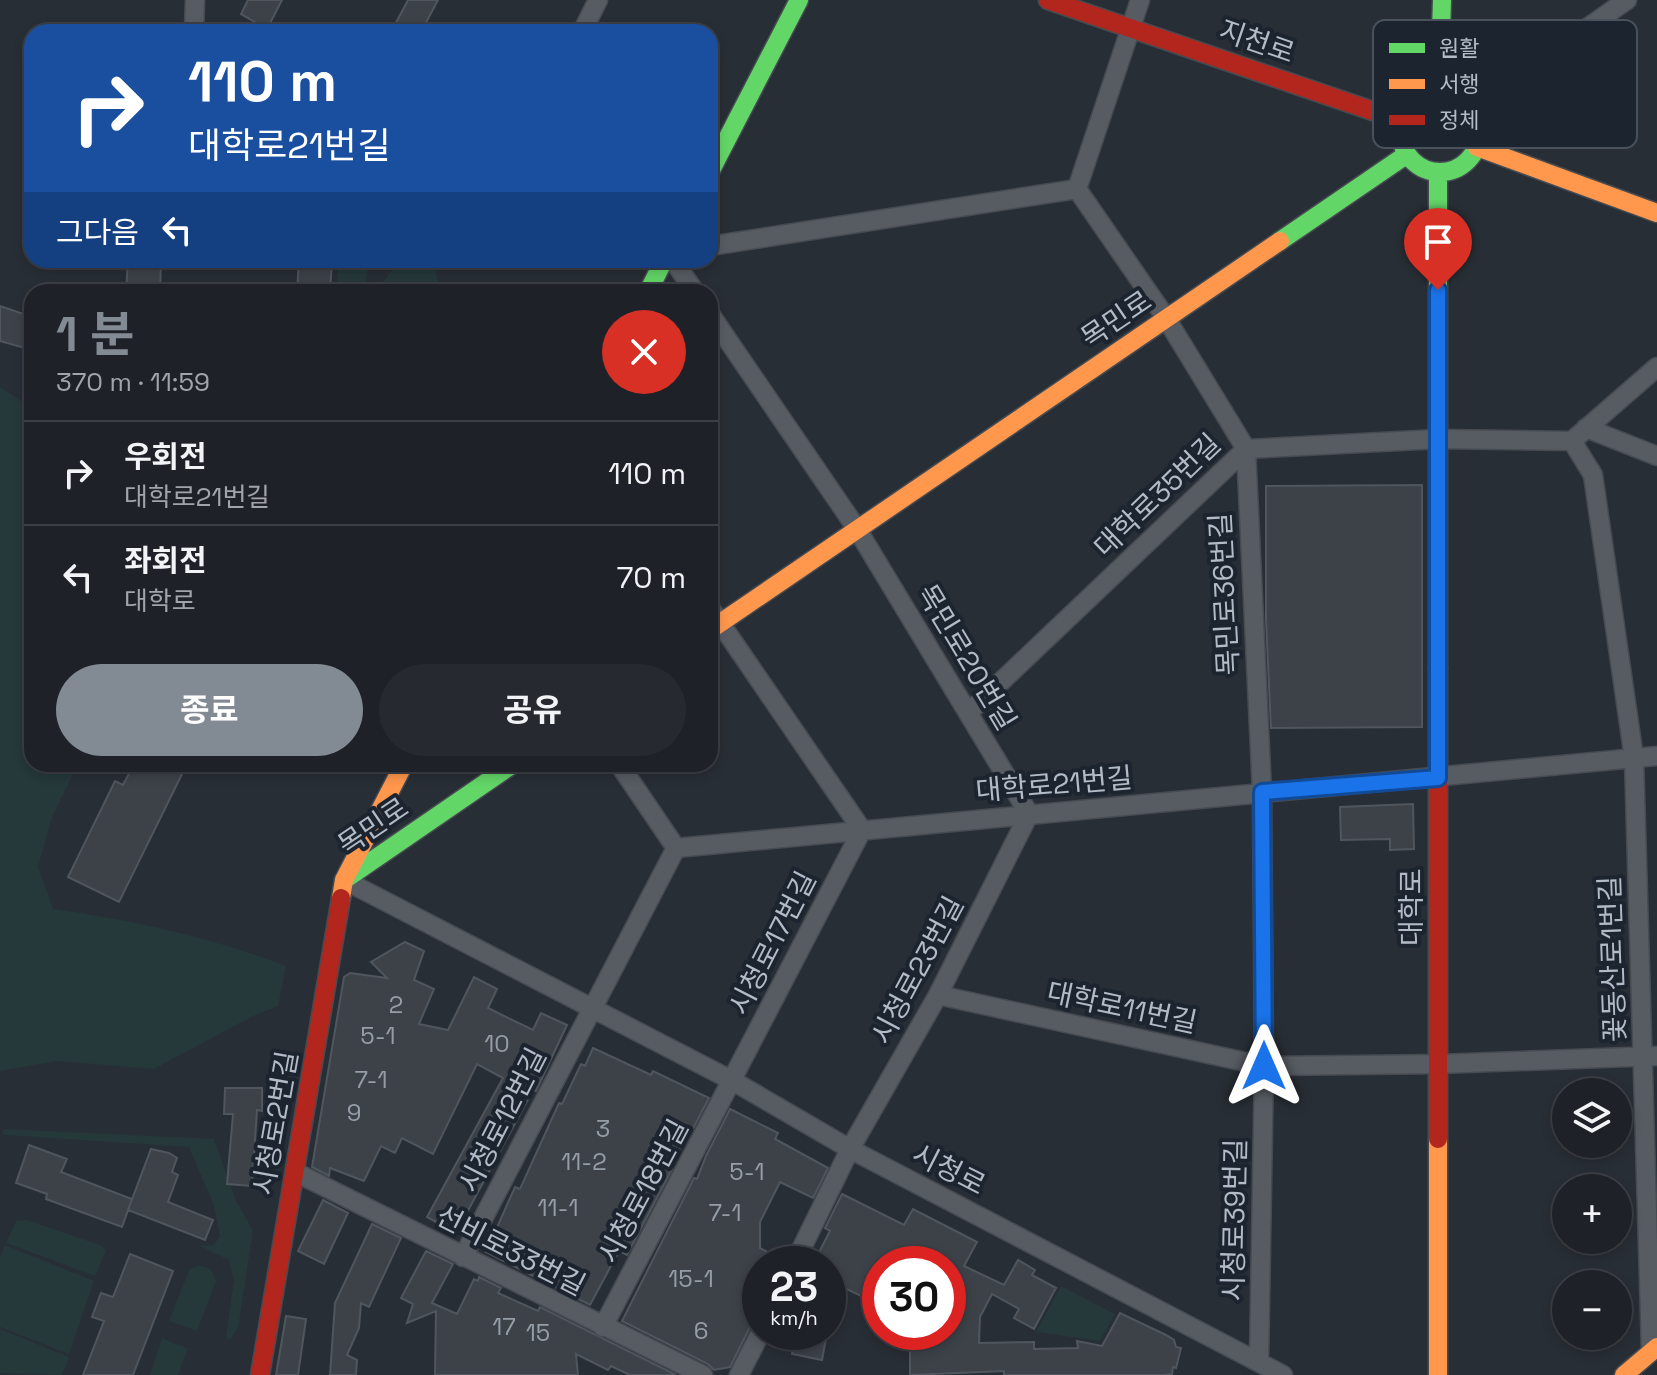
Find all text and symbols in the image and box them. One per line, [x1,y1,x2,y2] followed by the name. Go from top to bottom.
[1215,11,1299,71] street label: 지천로
[1373,20,1637,148] legend
[1439,34,1479,62] text: 원활
[188,46,337,117] text: 110 m
[56,56,160,160] icon: right
[1439,70,1479,98] text: 서행
[1439,106,1479,134] text: 정체
[188,123,390,169] text: 대학로21번길
[155,208,199,252] icon: left
[1404,208,1472,290] pin
[56,213,139,252] text: 그다음
[1416,220,1460,264] icon: arrive
[1074,282,1158,356] street label: 목민로
[56,304,134,365] text: 1 분
[602,310,686,394] button: close
[56,365,210,399] text: 370 m · 11:59
[1086,426,1228,564] street label: 대학로35번길
[124,437,207,476] text: 우회전
[56,451,100,495] icon: right
[608,454,686,493] text: 110 m
[124,480,270,514] text: 대학로21번길
[1202,512,1246,676] street label: 목민로36번길
[124,541,207,580] text: 좌회전
[56,555,100,599] icon: left
[617,558,686,597] text: 70 m
[909,578,1025,736] street label: 목민로20번길
[124,584,196,618] text: 대학로
[56,664,363,756] button: 종료
[379,664,686,756] button: 공유
[974,759,1134,809] street label: 대학로21번길
[331,789,415,863] street label: 목민로
[720,865,824,1021] street label: 시청로17번길
[1393,868,1429,946] street label: 대학로
[1591,875,1633,1043] street label: 꽃동산로1번길
[863,890,971,1050] street label: 시청로23번길
[1044,974,1200,1040] street label: 대학로11번길
[389,989,403,1020] house number: 2
[360,1020,396,1051] house number: 5-1
[1222,1024,1306,1108] position arrow
[484,1028,510,1059] house number: 10
[450,1042,554,1198] street label: 시청로12번길
[245,1048,305,1198] street label: 시청로2번길
[354,1064,388,1095] house number: 7-1
[1552,1078,1632,1350] map controls
[1552,1078,1632,1158] button: layers
[347,1097,361,1128] house number: 9
[590,1113,696,1269] street label: 시청로18번길
[596,1113,610,1144] house number: 3
[906,1135,992,1203] street label: 시청로
[1215,1138,1253,1302] street label: 시청로39번길
[561,1146,607,1177] house number: 11-2
[729,1156,765,1187] house number: 5-1
[1552,1174,1632,1254] button: +
[537,1192,579,1223] house number: 11-1
[430,1197,592,1303] street label: 선비로33번길
[708,1197,742,1228] house number: 7-1
[862,1246,966,1350] speed limit sign: 30
[770,1262,818,1313] text: 23
[668,1263,714,1294] house number: 15-1
[1552,1270,1632,1350] button: −
[770,1305,818,1331] text: km/h
[492,1311,516,1342] house number: 17
[694,1315,708,1346] house number: 6
[526,1317,550,1348] house number: 15

